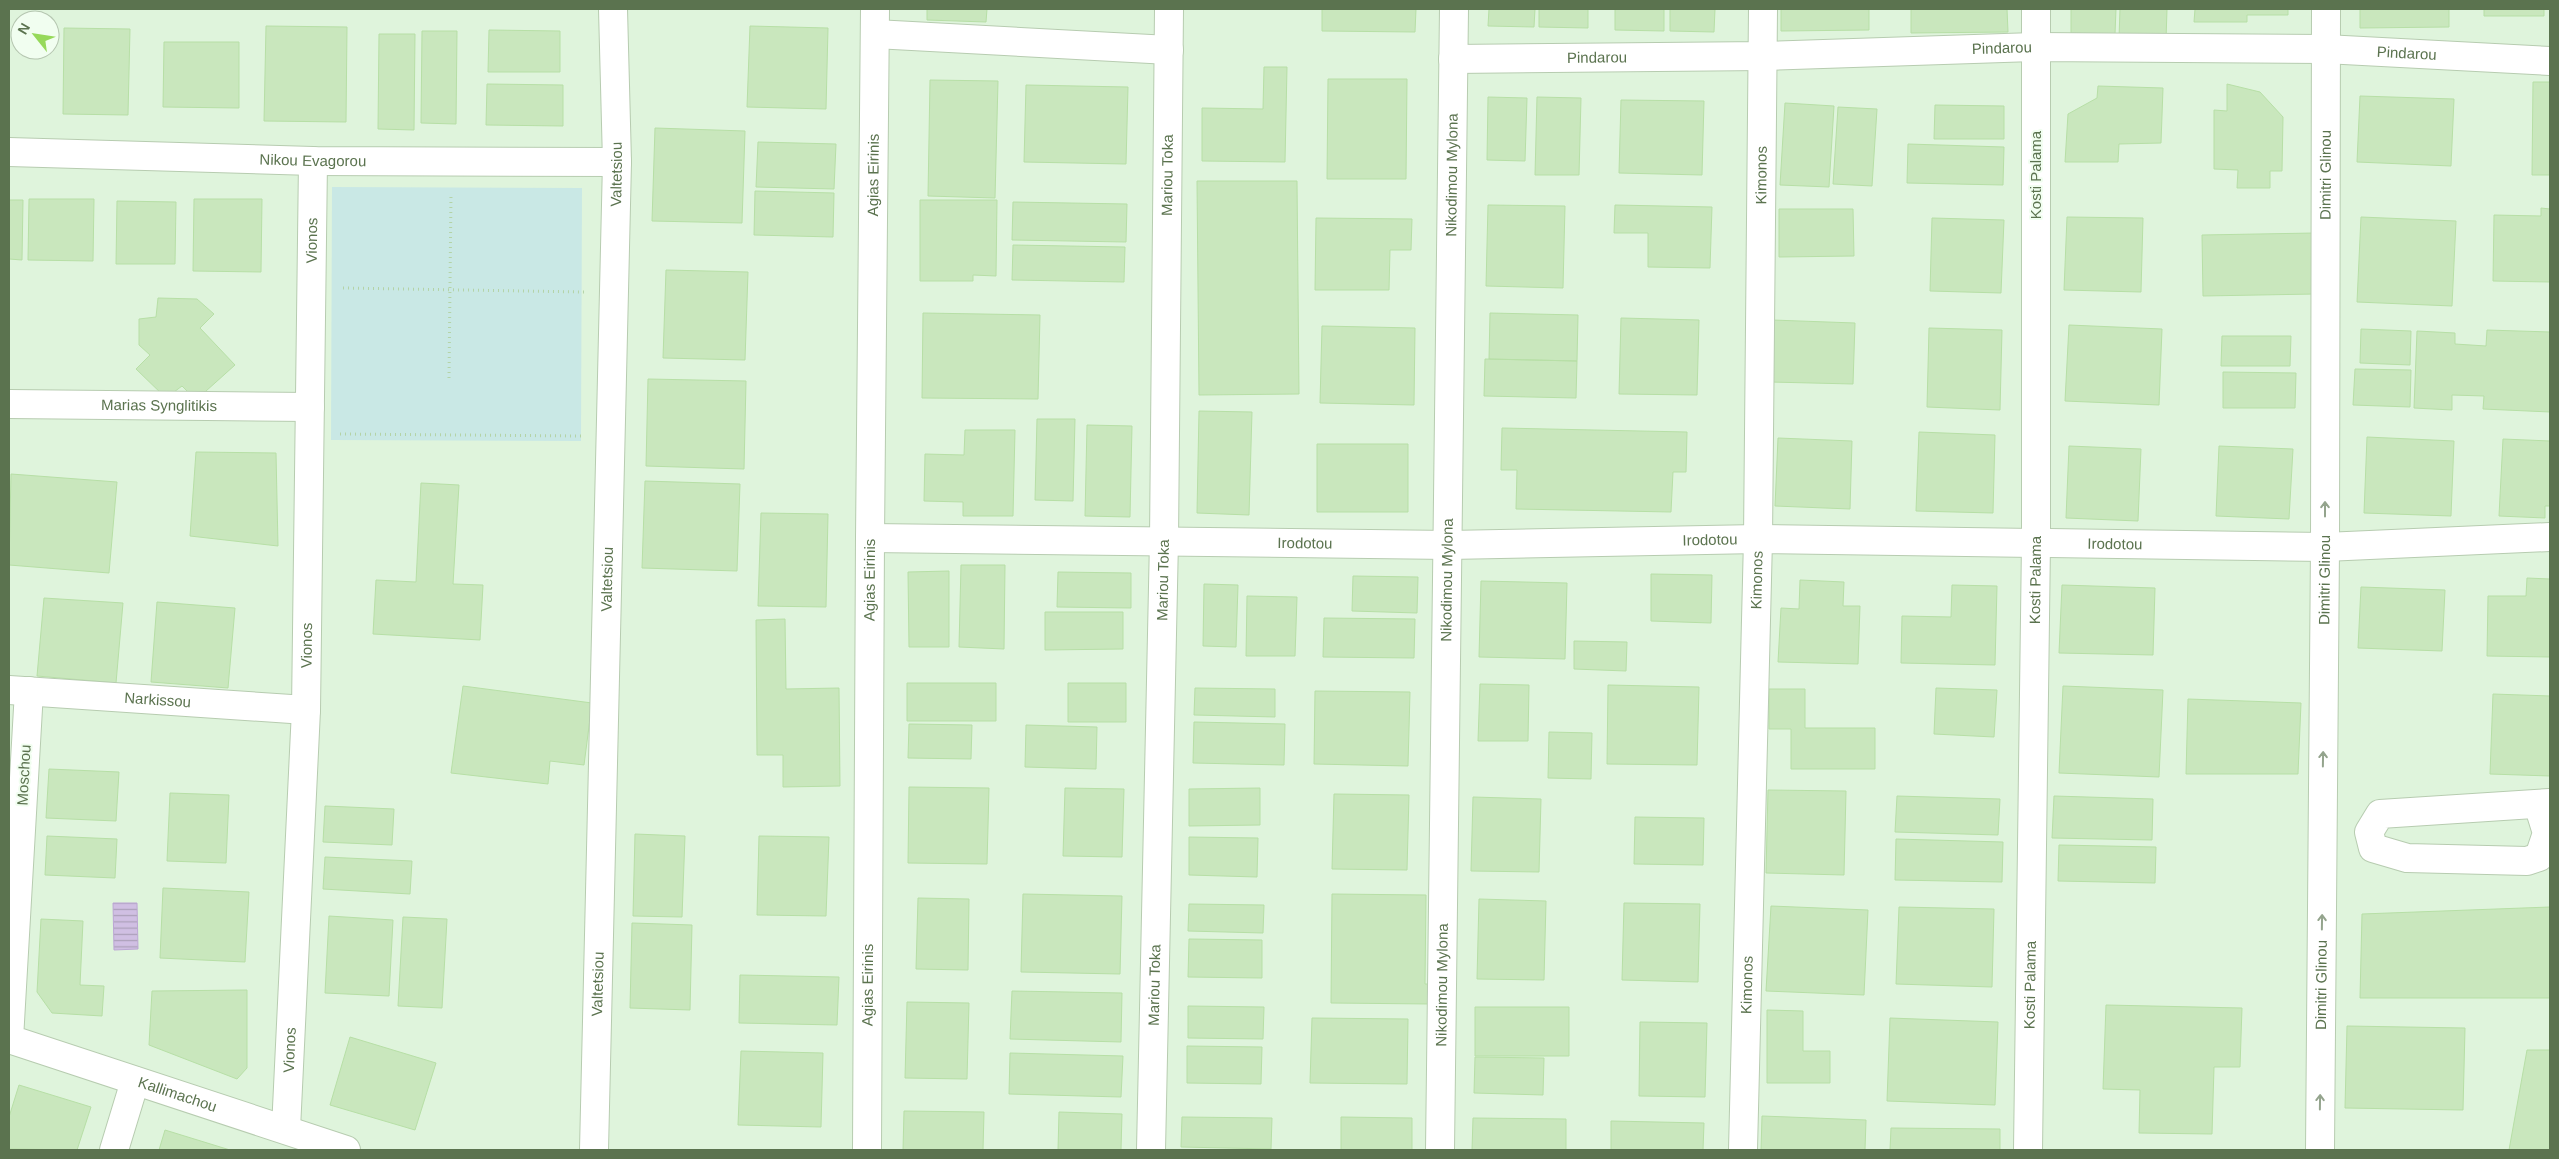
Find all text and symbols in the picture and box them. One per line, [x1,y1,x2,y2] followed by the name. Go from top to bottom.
[10,10,60,60] north arrow
[14,20,33,37] text: N
[1972,38,2032,57] street label: Pindarou
[2376,43,2437,63] street label: Pindarou
[1567,48,1627,66] street label: Pindarou
[1442,113,1461,237] street label: Nikodimou Mylona
[2027,130,2044,219] street label: Kosti Palama
[2317,130,2334,220] street label: Dimitri Glinou
[864,134,882,216] street label: Agias Eirinis
[1158,134,1176,216] street label: Mariou Toka
[607,142,625,207] street label: Valtetsiou
[1752,146,1770,204] street label: Kimonos
[259,150,366,169] street label: Nikou Evagorou
[303,218,320,263] street label: Vionos
[101,396,217,414] street label: Marias Synglitikis
[2320,501,2330,518] one-way arrow
[1437,518,1456,642] street label: Nikodimou Mylona
[1682,530,1738,548] street label: Irodotou
[1277,534,1333,552] street label: Irodotou
[2026,535,2044,624] street label: Kosti Palama
[2087,535,2143,552] street label: Irodotou
[2315,535,2333,625] street label: Dimitri Glinou
[861,539,878,621] street label: Agias Eirinis
[1153,539,1172,621] street label: Mariou Toka
[598,547,616,612] street label: Valtetsiou
[1747,551,1766,610] street label: Kimonos
[298,623,315,668] street label: Vionos
[124,689,192,710] street label: Narkissou
[13,744,34,806] street label: Moschou
[2318,751,2328,768] one-way arrow
[2317,914,2327,930] one-way arrow
[1432,923,1451,1047] street label: Nikodimou Mylona
[2021,940,2039,1029] street label: Kosti Palama
[2312,940,2330,1030] street label: Dimitri Glinou
[1145,943,1163,1026] street label: Mariou Toka
[859,944,876,1026] street label: Agias Eirinis
[588,951,607,1017] street label: Valtetsiou
[1737,956,1756,1014] street label: Kimonos
[280,1027,299,1073] street label: Vionos
[136,1073,219,1115] street label: Kallimachou
[2315,1094,2325,1110] one-way arrow

